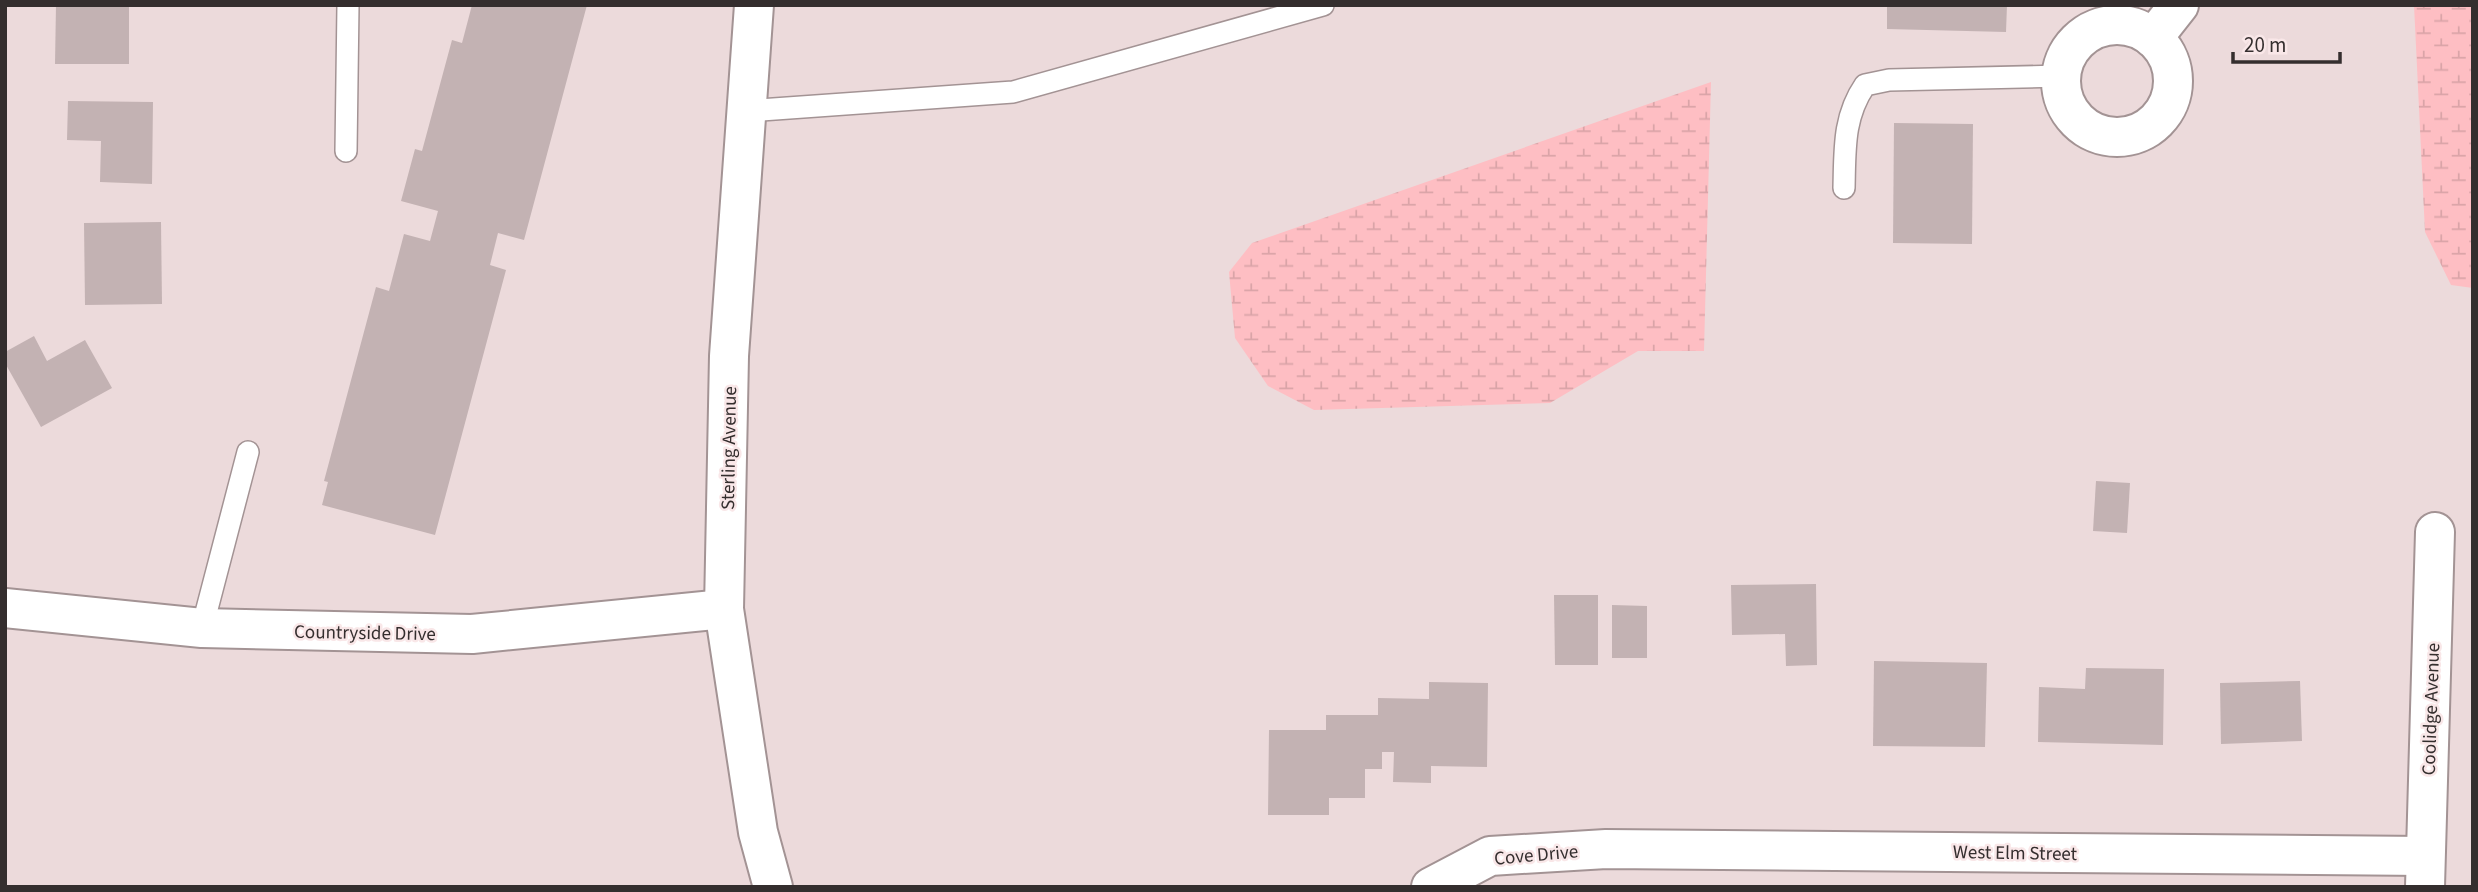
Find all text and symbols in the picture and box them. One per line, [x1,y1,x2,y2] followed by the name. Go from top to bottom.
[2233,21,2340,65] scale bar
[2244,30,2286,60] text: 20 m
[715,386,744,510] street label: Sterling Avenue
[294,619,436,648] street label: Countryside Drive
[2416,642,2447,776] street label: Coolidge Avenue
[1493,838,1579,873] street label: Cove Drive
[1953,839,2078,868] street label: West Elm Street

